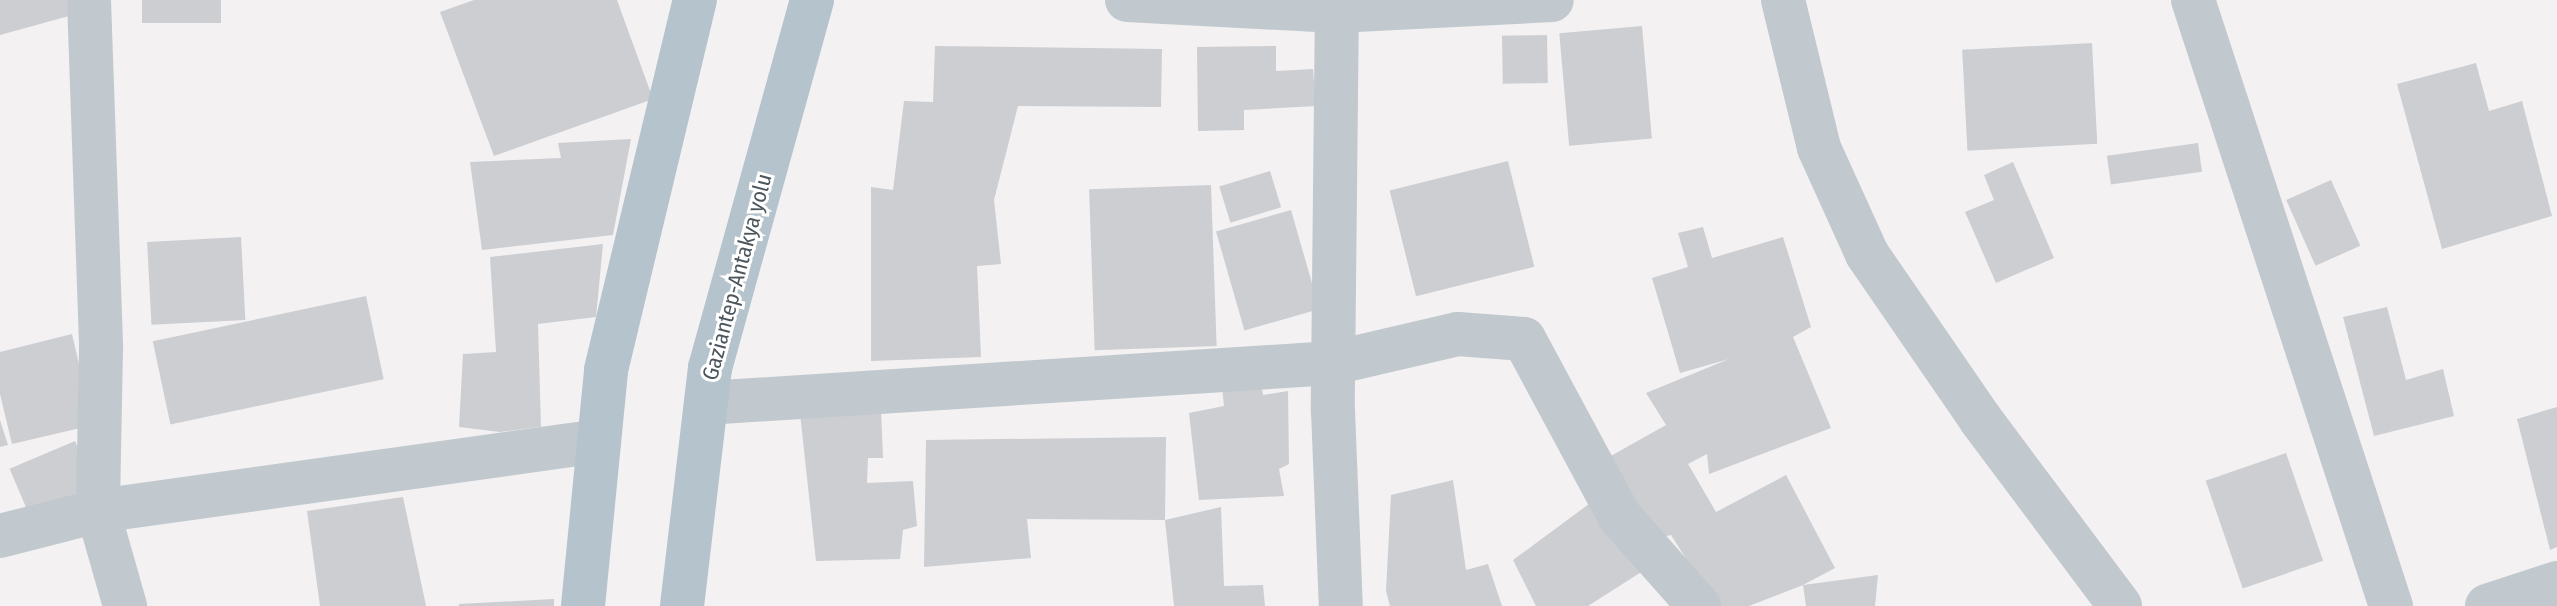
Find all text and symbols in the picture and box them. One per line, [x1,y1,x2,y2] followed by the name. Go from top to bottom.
[697,171,777,383] street label: Gaziantep-Antakya yolu

